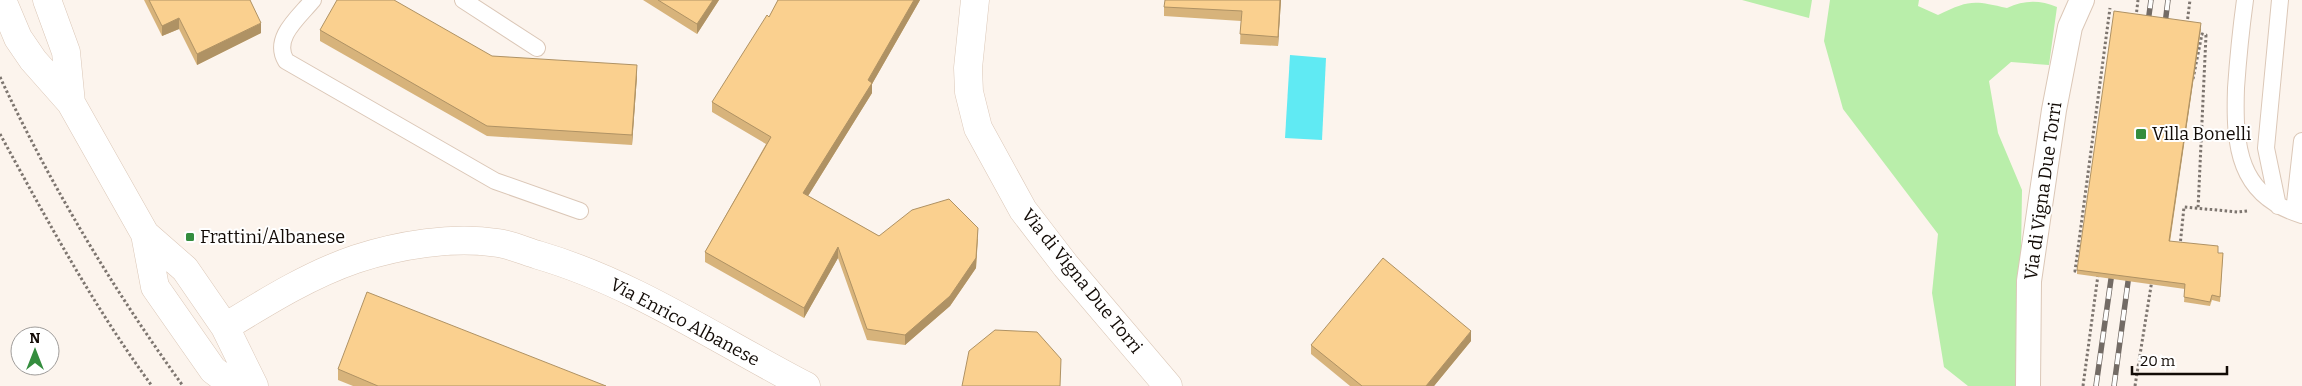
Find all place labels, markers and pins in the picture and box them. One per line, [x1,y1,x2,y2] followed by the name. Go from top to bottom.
[2152,123,2251,145] place label: Villa Bonelli
[2134,127,2148,141] marker: Villa Bonelli
[200,226,345,248] place label: Frattini/Albanese
[184,231,196,243] marker: Frattini/Albanese

